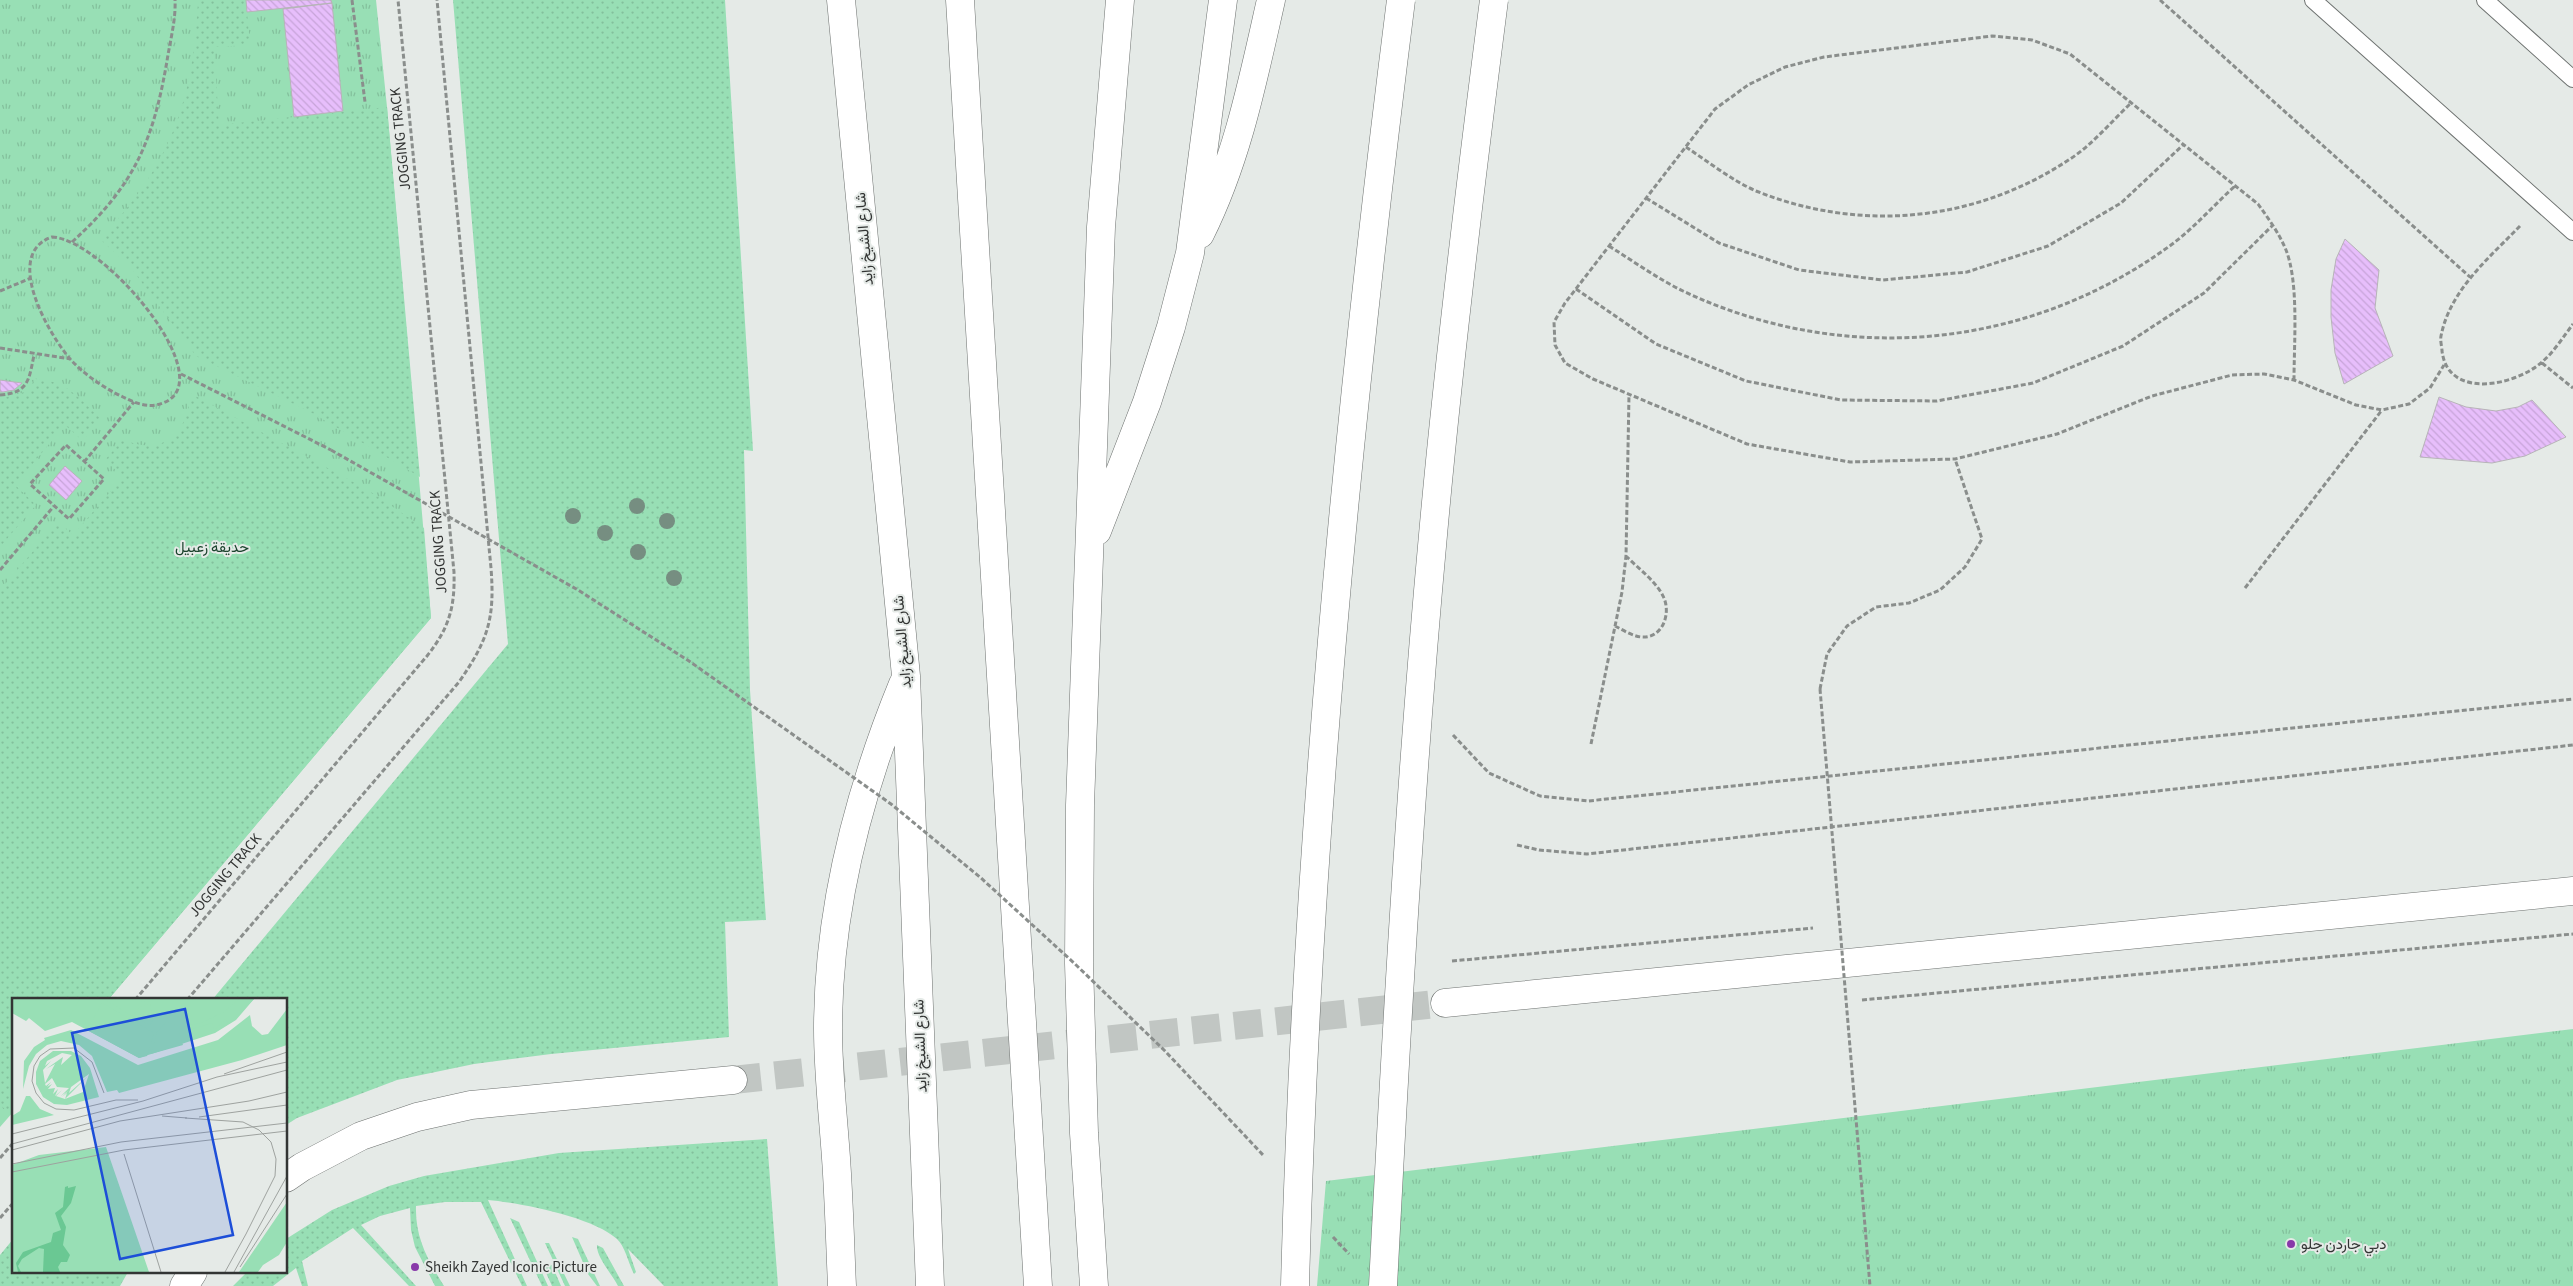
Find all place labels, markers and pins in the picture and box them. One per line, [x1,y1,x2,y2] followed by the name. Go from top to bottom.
[2301,1234,2386,1257] place label: دبي جاردن جلو
[2285,1238,2297,1250] marker: دبي جاردن جلو
[425,1257,597,1278] place label: Sheikh Zayed Iconic Picture
[409,1261,421,1273] marker: Sheikh Zayed Iconic Picture

